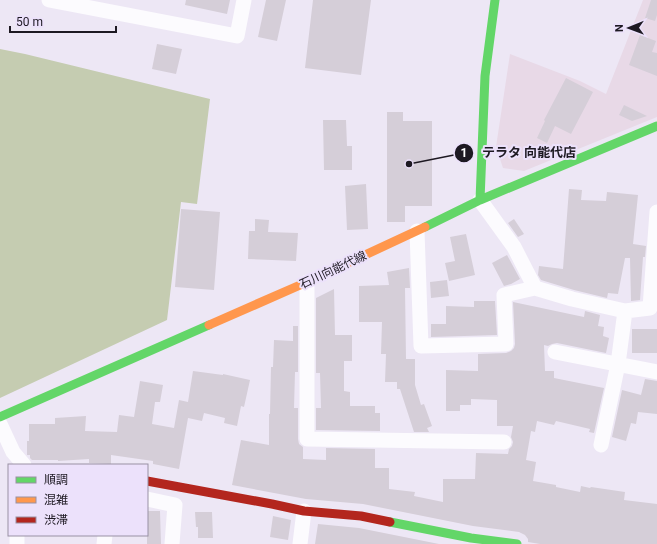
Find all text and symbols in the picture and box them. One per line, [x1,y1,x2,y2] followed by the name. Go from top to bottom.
[10,8,116,34] scale bar
[609,8,649,48] north arrow
[16,15,43,29] text: 50 m
[613,24,626,32] text: N
[454,140,584,165] callout: テラタ 向能代店
[482,145,576,160] text: テラタ 向能代店
[461,146,467,160] text: 1
[297,248,369,292] street label: 石川向能代線
[8,464,148,536] legend
[44,473,68,487] text: 順調
[44,493,68,507] text: 混雑
[44,513,68,527] text: 渋滞

